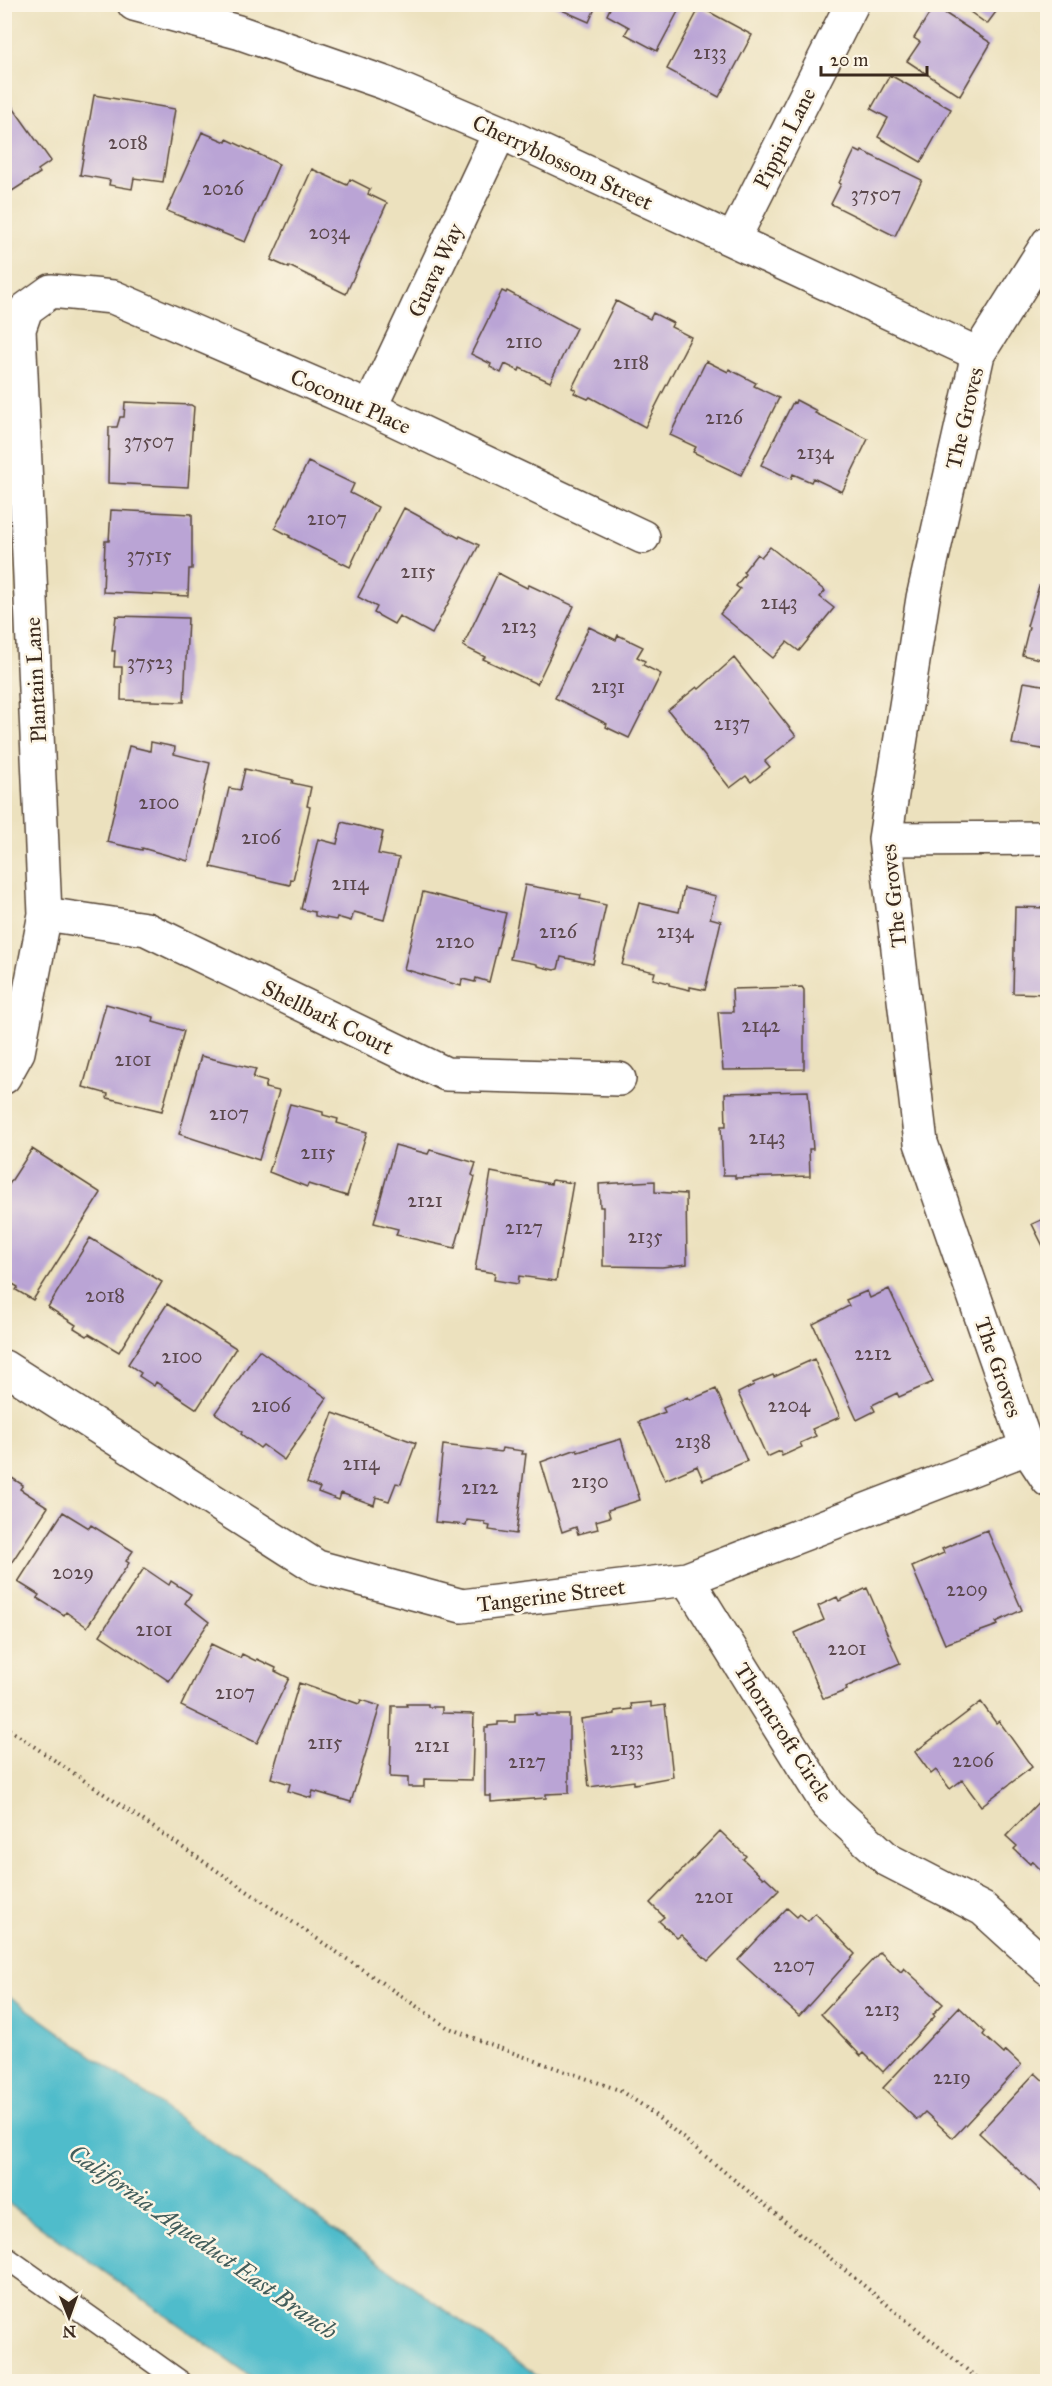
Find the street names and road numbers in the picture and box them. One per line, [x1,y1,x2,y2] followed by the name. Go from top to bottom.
[747,83,821,193] street label: Pippin Lane
[468,109,657,216] street label: Cherryblossom Street
[402,218,469,322] street label: Guava Way
[286,363,415,440] street label: Coconut Place
[940,364,989,472] street label: The Groves
[19,616,52,744] street label: Plantain Lane
[875,843,912,949] street label: The Groves
[258,974,398,1061] street label: Shellbark Court
[969,1314,1028,1421] street label: The Groves
[475,1573,627,1618] street label: Tangerine Street
[729,1658,839,1807] street label: Thorncroft Circle

